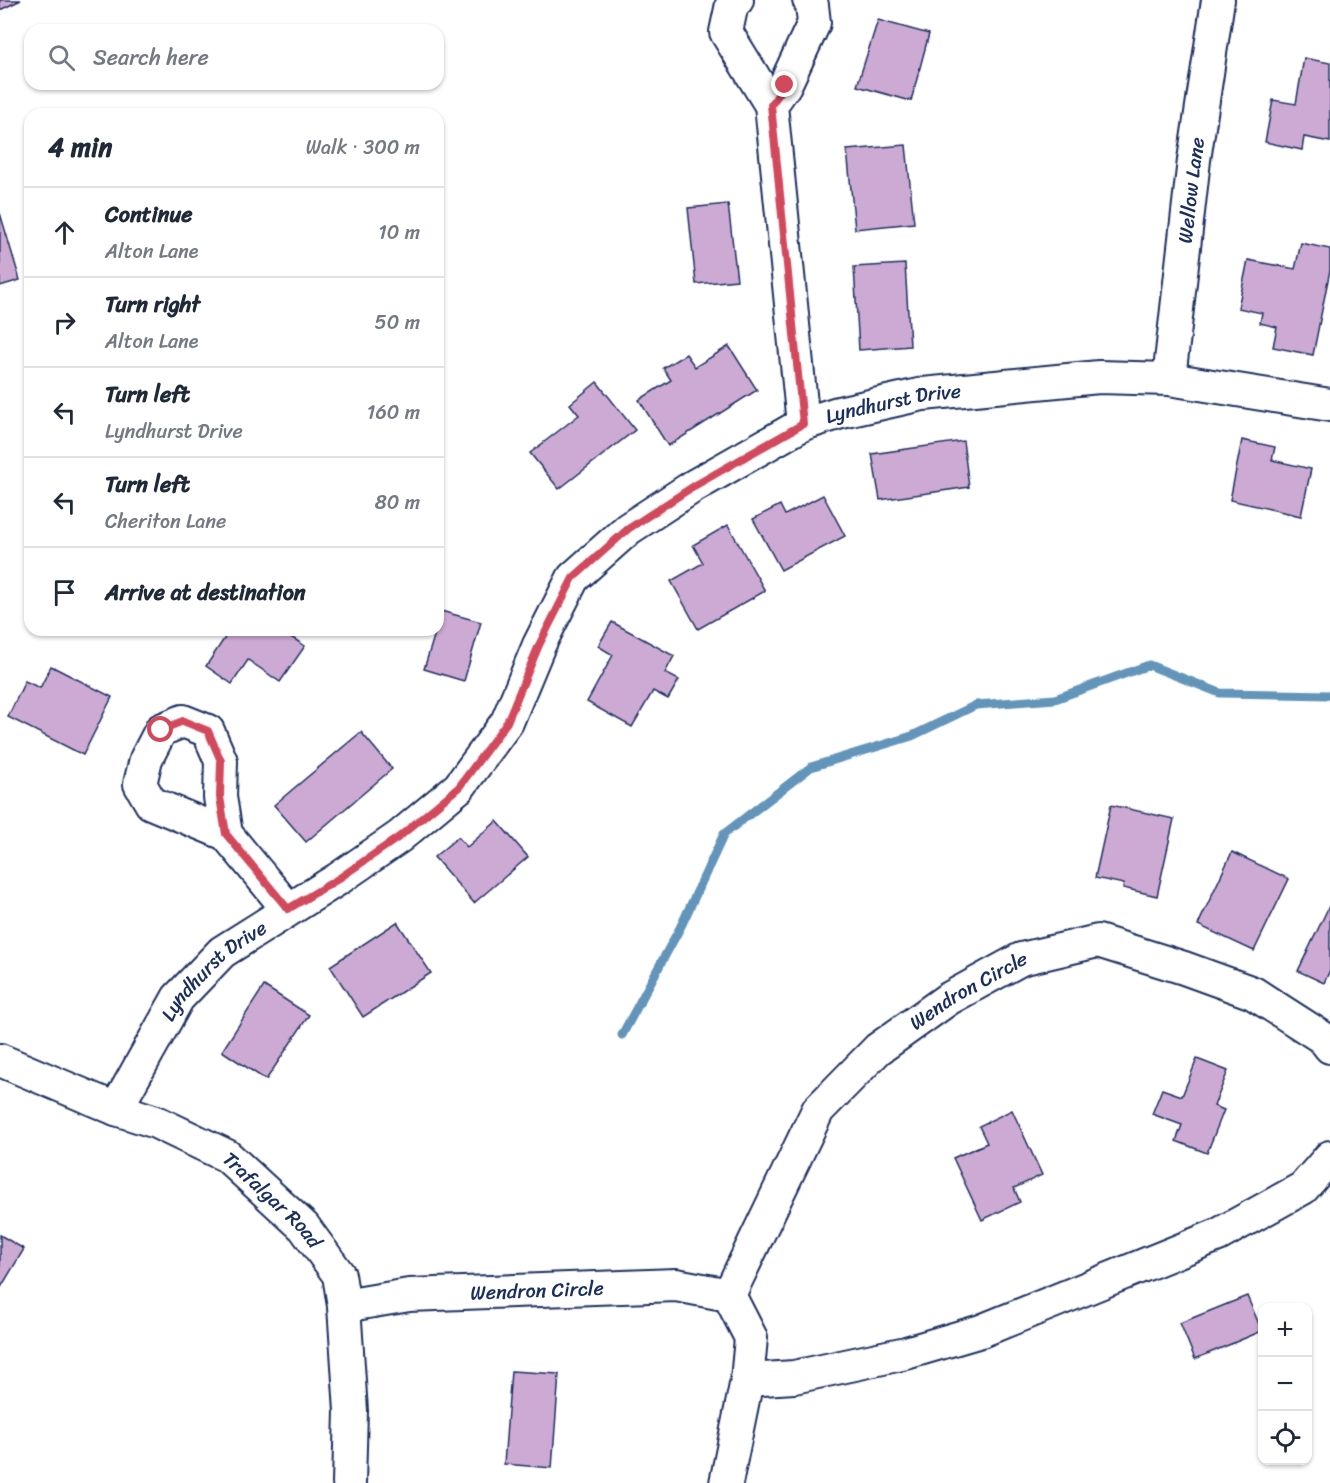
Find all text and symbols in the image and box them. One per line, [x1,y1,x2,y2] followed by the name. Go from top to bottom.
[24,24,444,90] search box
[93,38,209,77] text: Search here
[45,41,78,74] icon: search
[771,71,797,97] route end
[48,124,112,170] text: 4 min
[306,130,420,165] text: Walk · 300 m
[1167,135,1215,245] street label: Wellow Lane
[105,195,193,234] text: Continue
[378,215,420,250] text: 10 m
[48,216,81,249] icon: ahead
[105,234,198,269] text: Alton Lane
[105,285,200,324] text: Turn right
[375,305,420,340] text: 50 m
[48,306,81,339] icon: right
[105,324,198,359] text: Alton Lane
[821,373,962,434] street label: Lyndhurst Drive
[105,375,190,414] text: Turn left
[367,395,420,430] text: 160 m
[48,396,81,429] icon: left
[105,414,243,449] text: Lyndhurst Drive
[105,465,190,504] text: Turn left
[375,485,420,520] text: 80 m
[48,486,81,519] icon: left
[105,504,226,539] text: Cheriton Lane
[105,573,306,612] text: Arrive at destination
[48,576,81,609] icon: arrive
[147,716,173,742] route start
[151,910,274,1028] street label: Lyndhurst Drive
[901,941,1031,1039] street label: Wendron Circle
[214,1142,332,1257] street label: Trafalgar Road
[470,1270,604,1310] street label: Wendron Circle
[1258,1303,1312,1465] map controls
[1258,1303,1312,1357] button: +
[1258,1357,1312,1411] button: −
[1258,1411,1312,1465] button: locate

